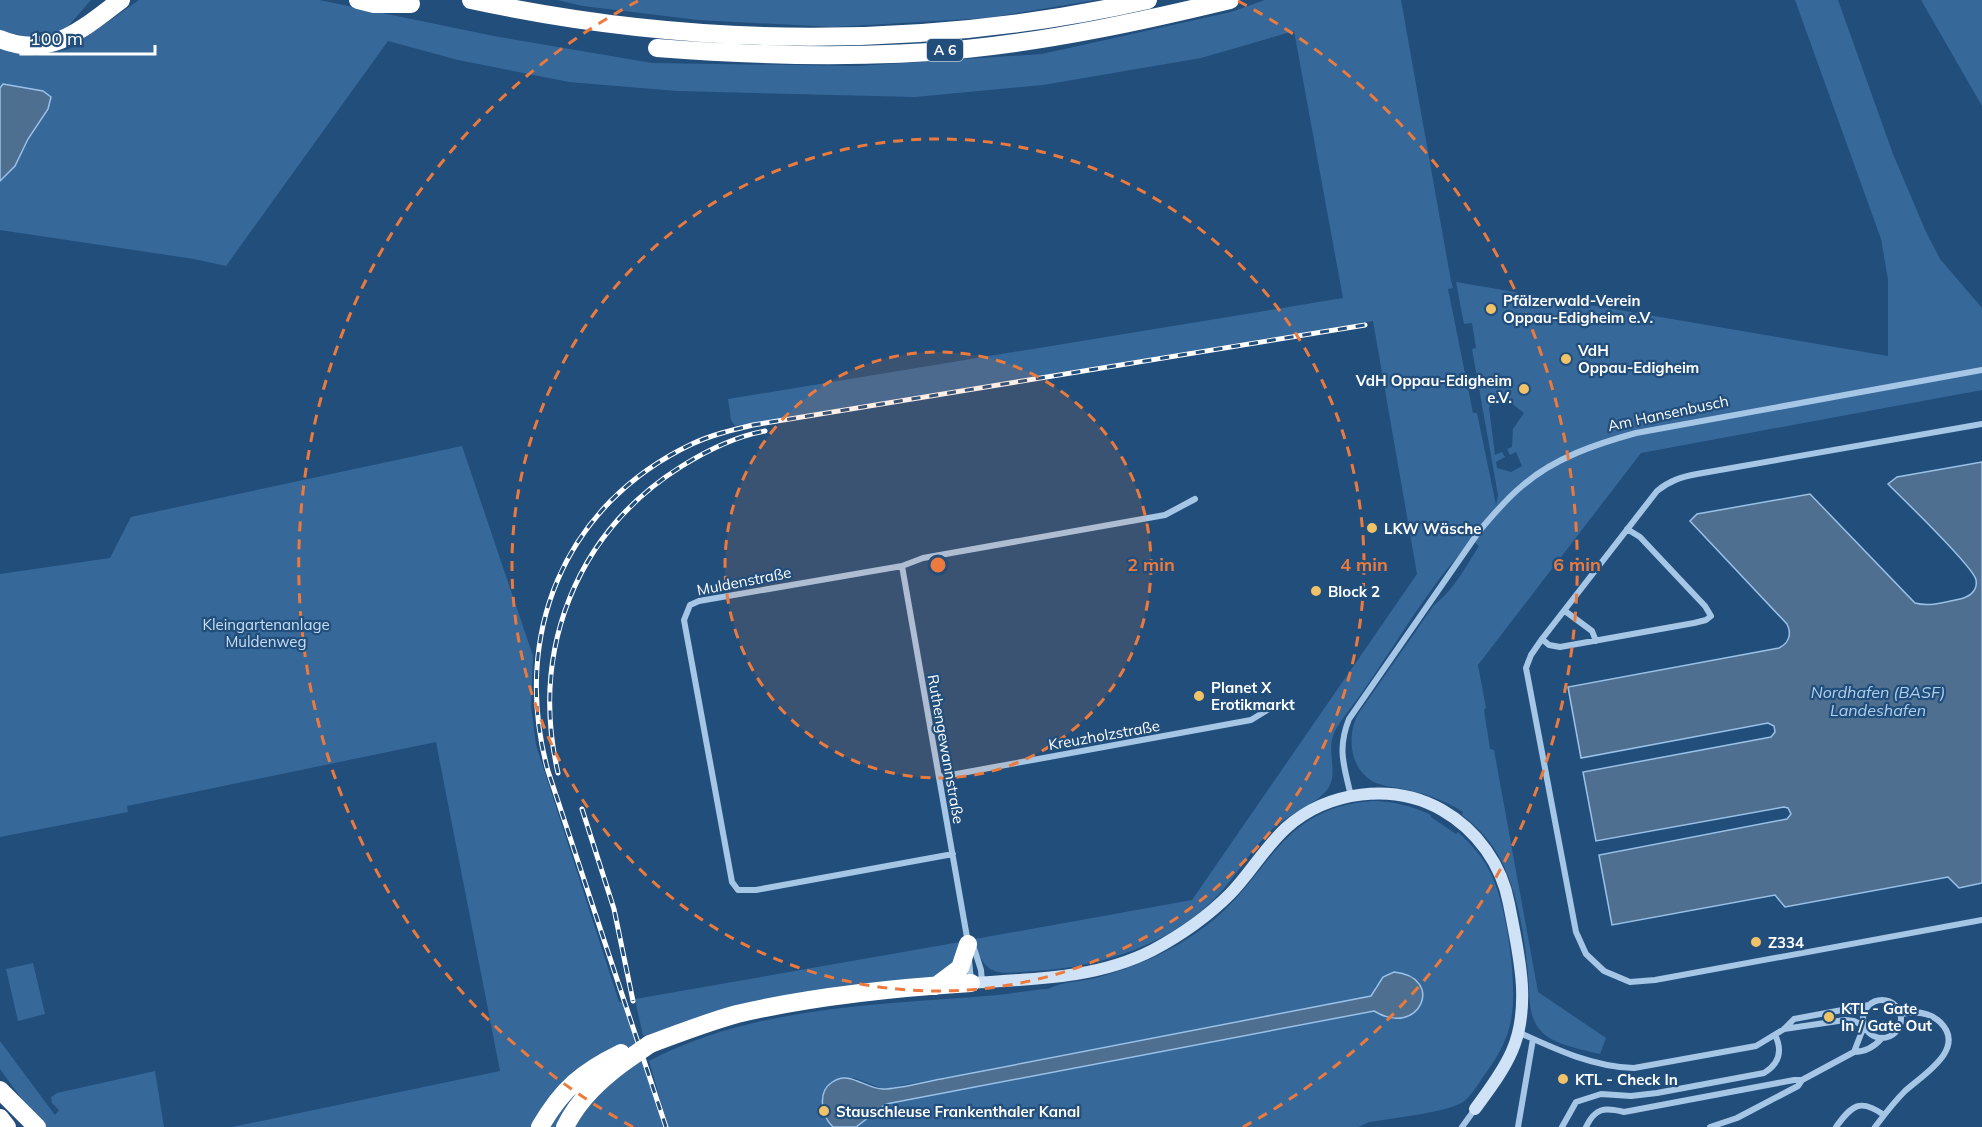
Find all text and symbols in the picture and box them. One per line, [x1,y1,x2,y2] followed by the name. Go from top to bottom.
[21,18,154,56] scale bar
[30,27,83,50] text: 100 m
[927,39,963,61] road number: A 6
[1503,291,1653,327] place label: Pfälzerwald-Verein Oppau-Edigheim e.V.
[1484,302,1498,316] marker: Pfälzerwald-Verein Oppau-Edigheim e.V.
[1577,341,1699,377] place label: VdH Oppau-Edigheim
[1559,352,1573,366] marker: VdH Oppau-Edigheim
[1355,371,1512,407] place label: VdH Oppau-Edigheim e.V.
[1517,382,1531,396] marker: VdH Oppau-Edigheim e.V.
[1606,391,1730,435] street label: Am Hansenbusch
[1384,519,1481,538] place label: LKW Wäsche
[1365,521,1379,535] marker: LKW Wäsche
[1127,553,1175,576] text: 2 min
[1340,553,1388,576] text: 4 min
[1553,553,1601,576] text: 6 min
[928,555,948,575] centre of rings
[695,563,793,599] street label: Muldenstraße
[1328,582,1380,601] place label: Block 2
[1309,584,1323,598] marker: Block 2
[202,615,330,651] park label: Kleingartenanlage Muldenweg
[924,673,968,825] street label: Ruthengewannstraße
[1211,678,1295,714] place label: Planet X Erotikmarkt
[1811,682,1945,720] water label: Nordhafen (BASF) Landeshafen
[1192,689,1206,703] marker: Planet X Erotikmarkt
[1047,716,1161,754] street label: Kreuzholzstraße
[1768,933,1804,952] place label: Z334
[1749,935,1763,949] marker: Z334
[1841,999,1932,1035] place label: KTL - Gate In / Gate Out
[1822,1010,1836,1024] marker: KTL - Gate In / Gate Out
[1575,1070,1678,1089] place label: KTL - Check In
[1556,1072,1570,1086] marker: KTL - Check In
[836,1102,1080,1121] place label: Stauschleuse Frankenthaler Kanal
[817,1104,831,1118] marker: Stauschleuse Frankenthaler Kanal

